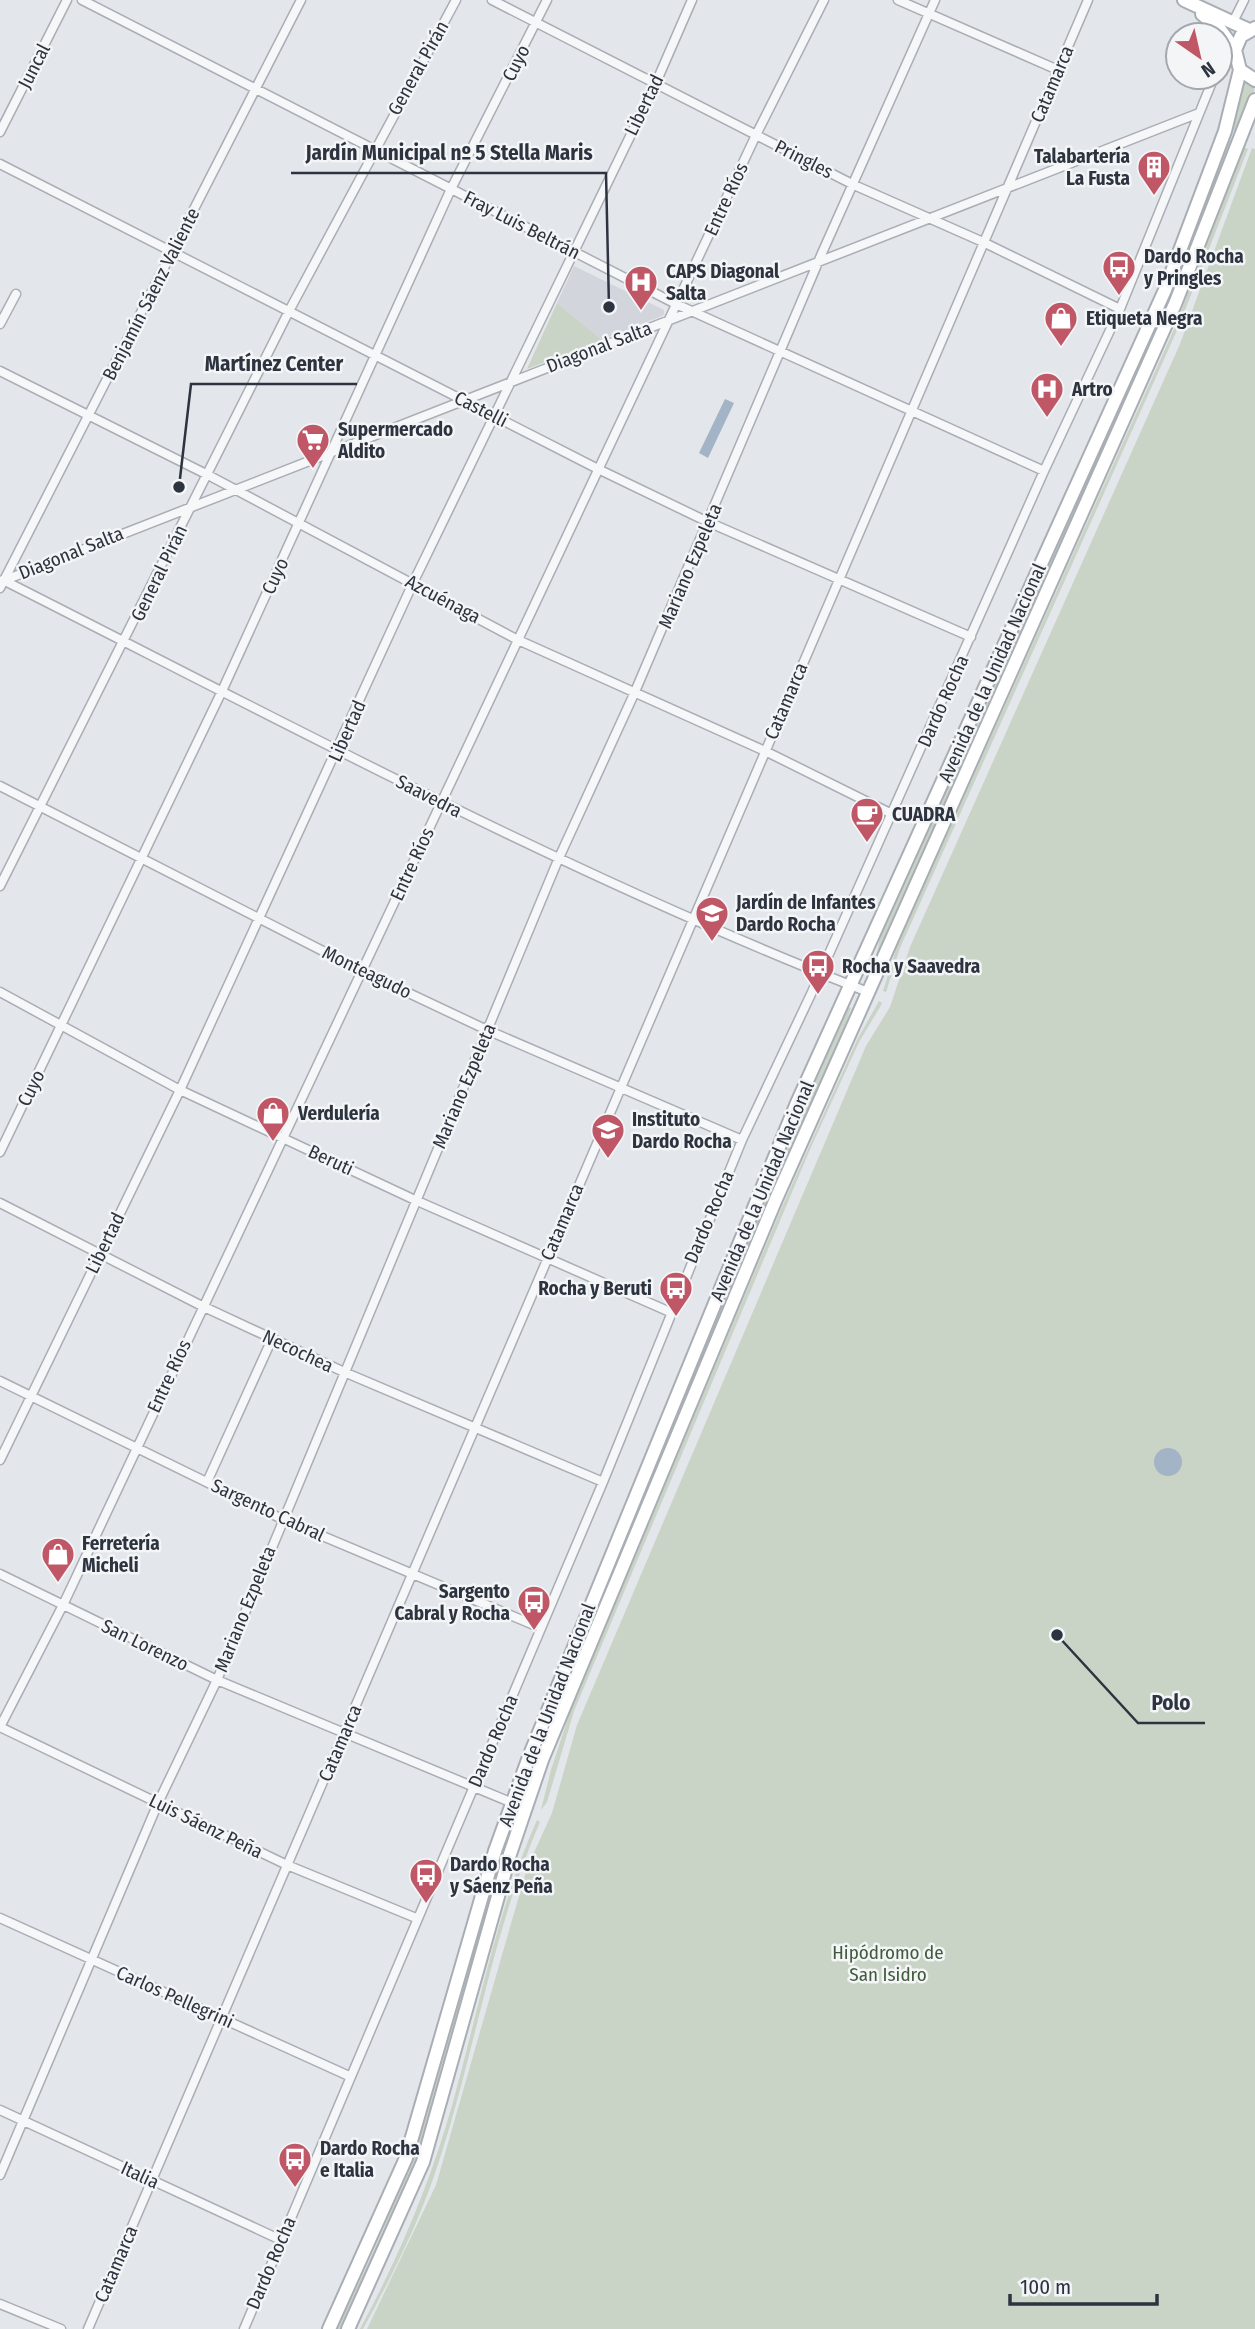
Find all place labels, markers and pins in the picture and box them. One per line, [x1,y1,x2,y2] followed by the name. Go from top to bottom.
[291,131,606,173] callout: Jardín Municipal nº 5 Stella Maris
[1034,145,1130,190] place label: Talabartería La Fusta
[1135,148,1173,197] building icon: Talabartería La Fusta
[1143,245,1244,290] place label: Dardo Rocha y Pringles
[1100,248,1138,297] bus stop icon: Dardo Rocha y Pringles
[666,260,780,305] place label: CAPS Diagonal Salta
[622,263,660,312] hospital icon: CAPS Diagonal Salta
[1042,299,1080,348] shop icon: Etiqueta Negra
[1086,307,1202,330] place label: Etiqueta Negra
[191,342,357,384] callout: Martínez Center
[1028,370,1066,419] hospital icon: Artro
[1071,378,1113,401] place label: Artro
[337,418,453,463] place label: Supermercado Aldito
[294,421,332,470] supermarket icon: Supermercado Aldito
[848,795,886,844] cafe icon: CUADRA
[892,803,956,826] place label: CUADRA
[735,891,876,936] place label: Jardín de Infantes Dardo Rocha
[693,894,731,943] school or university icon: Jardín de Infantes Dardo Rocha
[799,947,837,996] bus stop icon: Rocha y Saavedra
[842,955,980,978] place label: Rocha y Saavedra
[254,1094,292,1143] shop icon: Verdulería
[297,1102,380,1125] place label: Verdulería
[632,1108,732,1153] place label: Instituto Dardo Rocha
[589,1111,627,1160] school or university icon: Instituto Dardo Rocha
[657,1269,695,1318] bus stop icon: Rocha y Beruti
[538,1277,652,1300] place label: Rocha y Beruti
[82,1532,160,1577] place label: Ferretería Micheli
[39,1535,77,1584] shop icon: Ferretería Micheli
[394,1580,510,1625] place label: Sargento Cabral y Rocha
[515,1583,553,1632] bus stop icon: Sargento Cabral y Rocha
[1138,1681,1205,1723] callout: Polo
[449,1853,553,1898] place label: Dardo Rocha y Sáenz Peña
[407,1856,445,1905] bus stop icon: Dardo Rocha y Sáenz Peña
[320,2137,420,2182] place label: Dardo Rocha e Italia
[276,2140,314,2189] bus stop icon: Dardo Rocha e Italia

